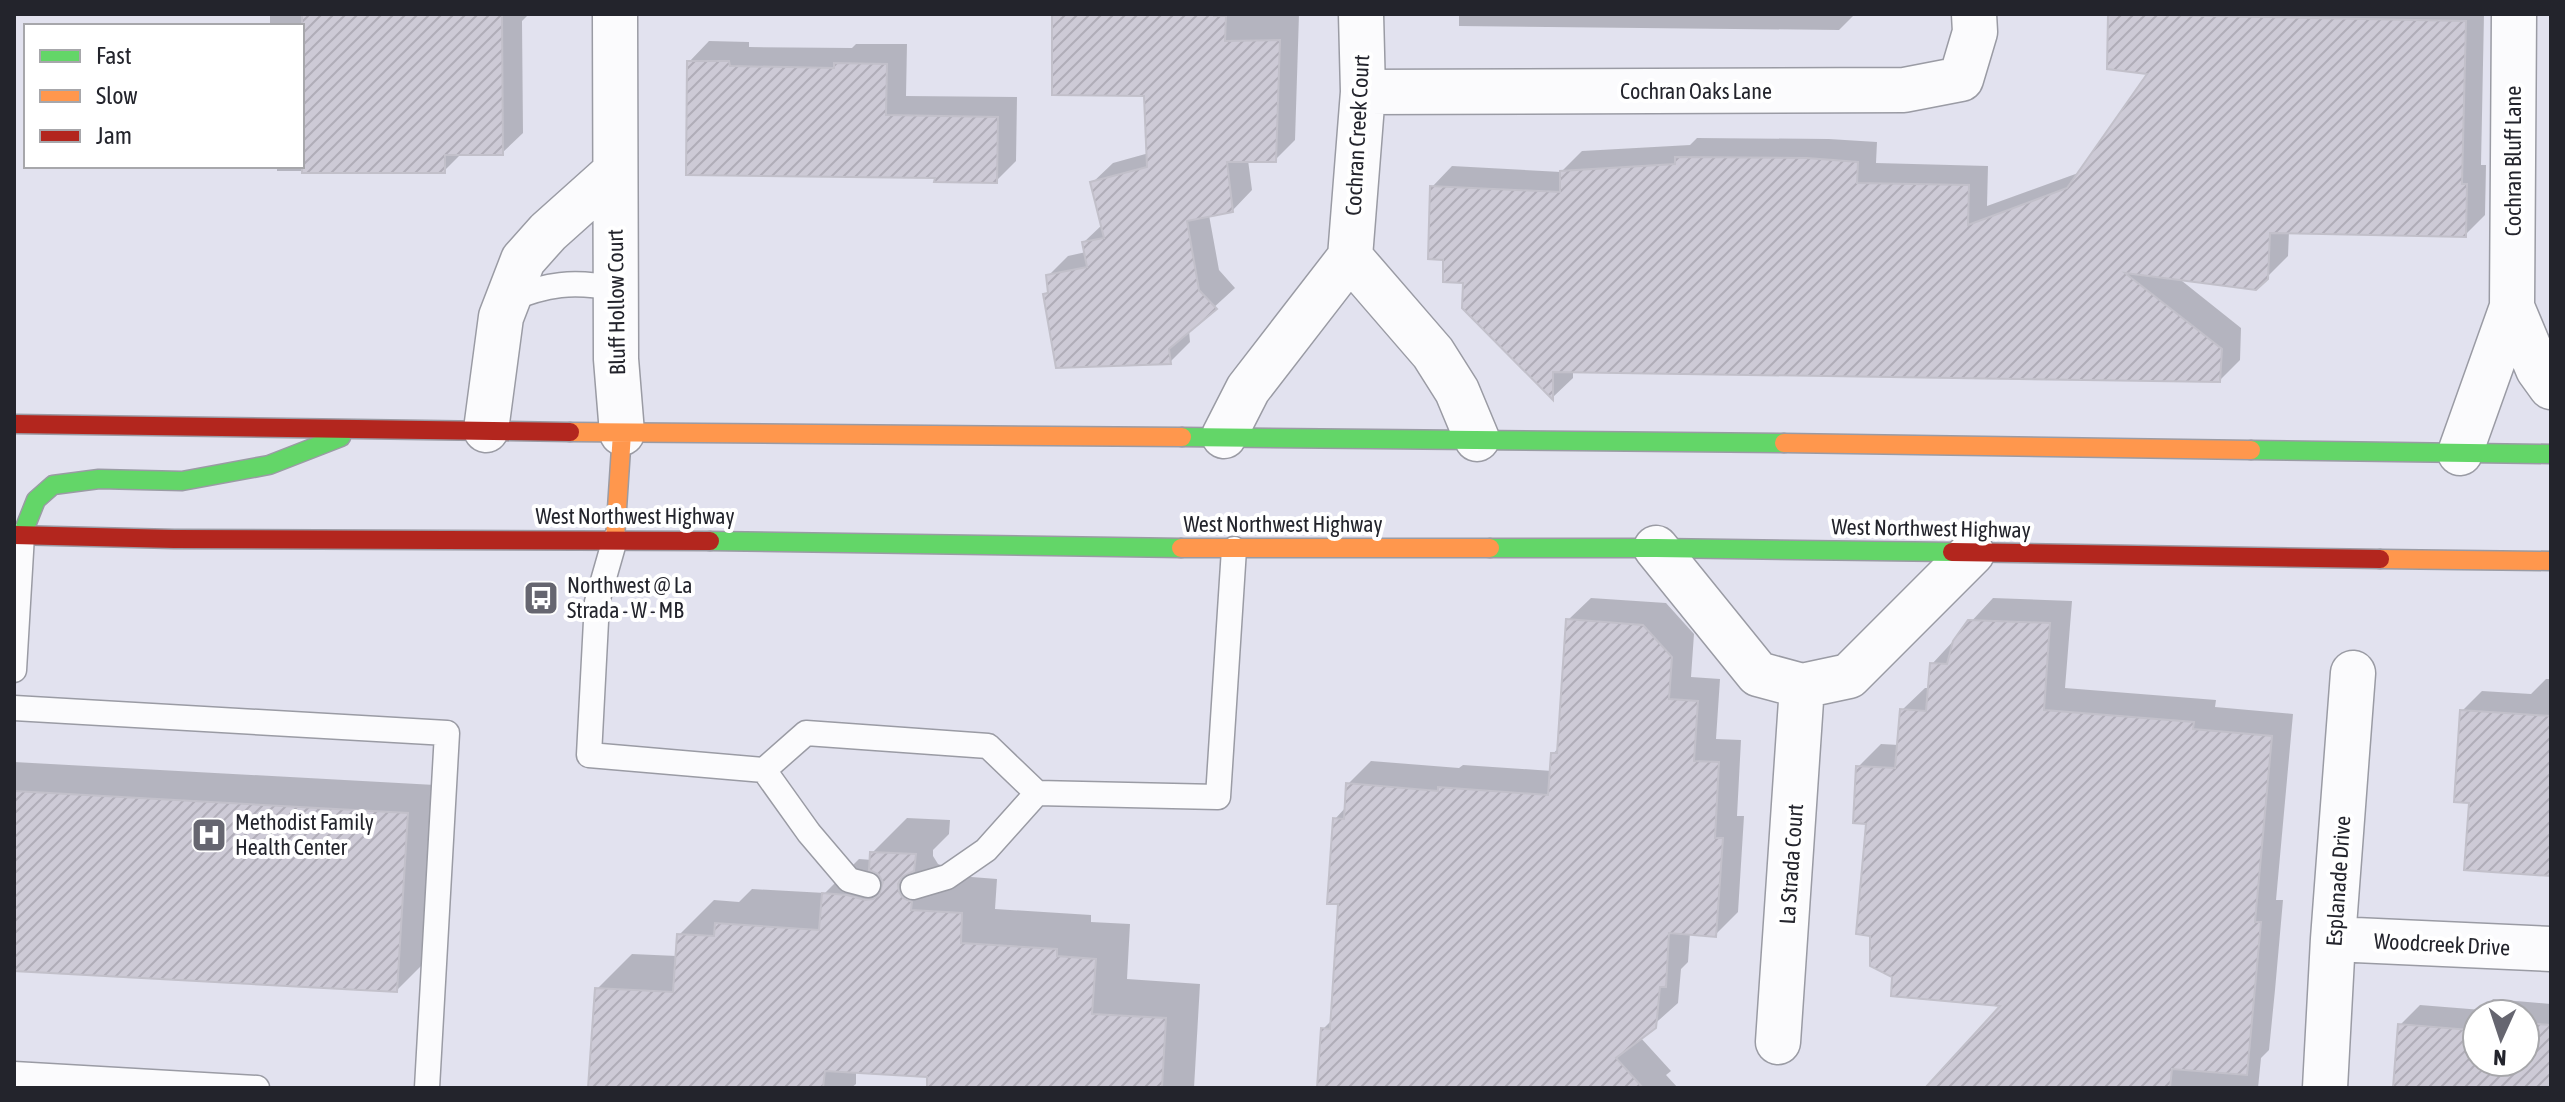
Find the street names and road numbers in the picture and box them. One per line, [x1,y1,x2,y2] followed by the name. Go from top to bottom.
[1340,54,1374,216] street label: Cochran Creek Court
[1620,78,1772,104] street label: Cochran Oaks Lane
[2500,86,2526,236] street label: Cochran Bluff Lane
[602,229,630,375] street label: Bluff Hollow Court
[535,503,735,529] street label: West Northwest Highway
[1183,511,1383,537] street label: West Northwest Highway
[1831,513,2031,543] street label: West Northwest Highway
[1774,803,1808,925] street label: La Strada Court
[2320,815,2356,947] street label: Esplanade Drive
[2373,927,2511,961] street label: Woodcreek Drive

